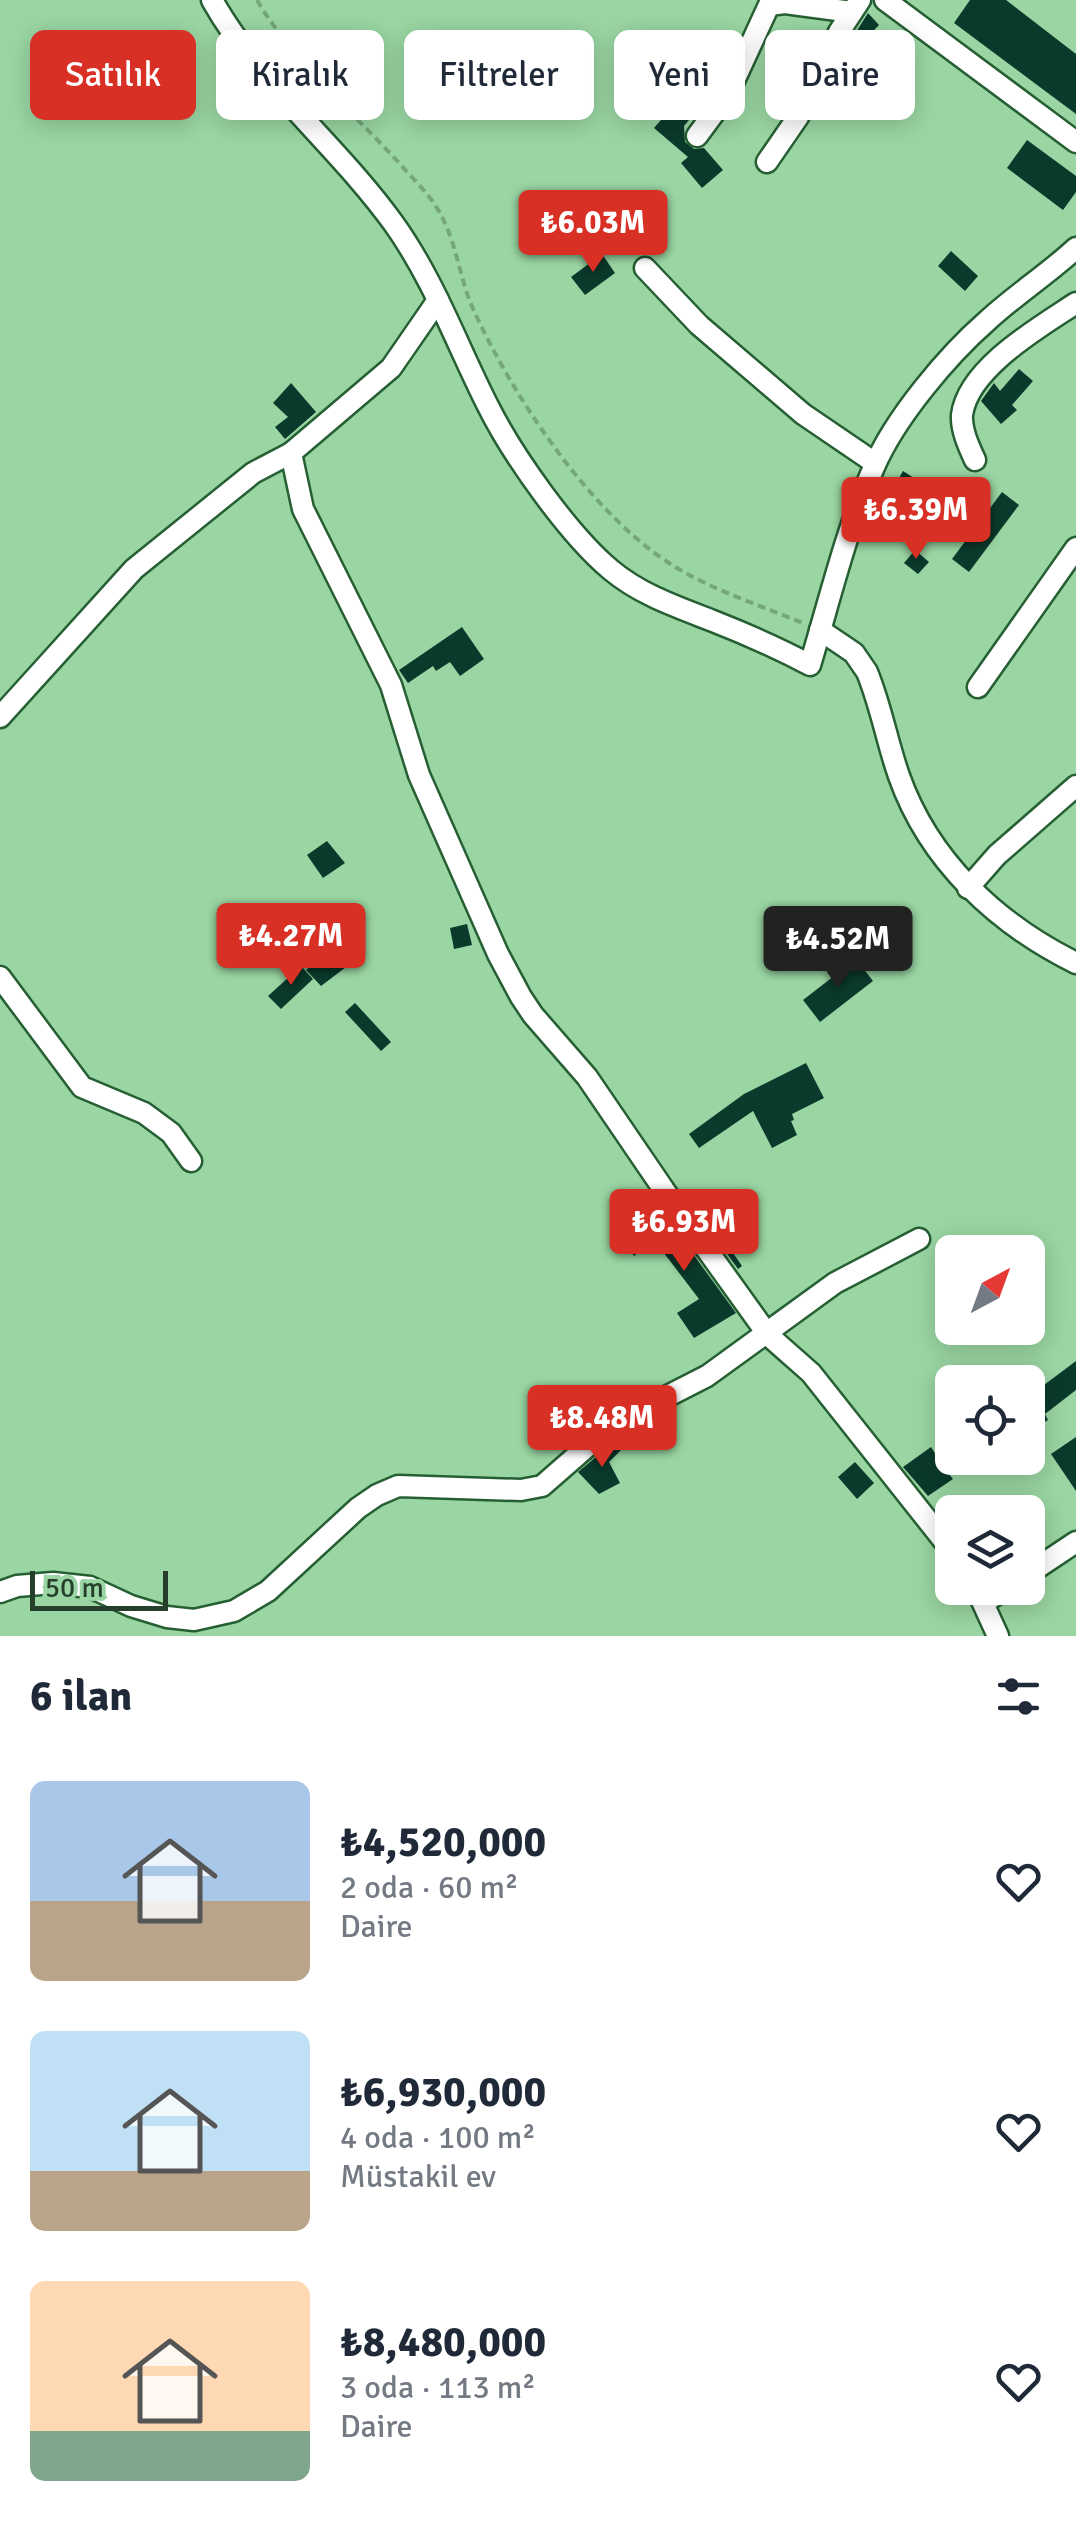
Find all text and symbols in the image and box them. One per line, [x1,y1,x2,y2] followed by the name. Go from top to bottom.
[30,30,196,120] chip: Satılık
[216,30,384,120] chip: Kiralık
[404,30,594,120] chip: Filtreler
[614,30,745,120] chip: Yeni
[765,30,915,120] chip: Daire
[512,190,674,275] pin: ₺6.03M
[541,203,645,242] text: ₺6.03M
[835,477,997,562] pin: ₺6.39M
[864,490,968,529] text: ₺6.39M
[210,903,372,988] pin: ₺4.27M
[757,906,919,991] pin: ₺4.52M
[239,916,343,955] text: ₺4.27M
[786,919,890,958] text: ₺4.52M
[603,1189,765,1274] pin: ₺6.93M
[632,1202,736,1241] text: ₺6.93M
[935,1235,1045,1345] north arrow
[935,1235,1045,1605] map controls
[935,1365,1045,1475] button: locate
[521,1385,683,1470] pin: ₺8.48M
[550,1398,654,1437] text: ₺8.48M
[935,1495,1045,1605] button: layers
[30,1566,168,1610] scale bar
[45,1571,104,1605] text: 50 m
[991,1669,1046,1724] icon: filters
[30,1671,132,1722] text: 6 ilan
[340,1817,546,1868] text: ₺4,520,000
[110,1821,230,1941] icon: home
[991,1854,1046,1909] icon: heart
[340,1868,519,1907] text: 2 oda · 60 m²
[340,1907,413,1946] text: Daire
[340,2067,546,2118] text: ₺6,930,000
[110,2071,230,2191] icon: home
[991,2104,1046,2159] icon: heart
[340,2118,536,2157] text: 4 oda · 100 m²
[340,2157,496,2196] text: Müstakil ev
[340,2317,546,2368] text: ₺8,480,000
[110,2321,230,2441] icon: home
[991,2354,1046,2409] icon: heart
[340,2368,536,2407] text: 3 oda · 113 m²
[340,2407,413,2446] text: Daire

